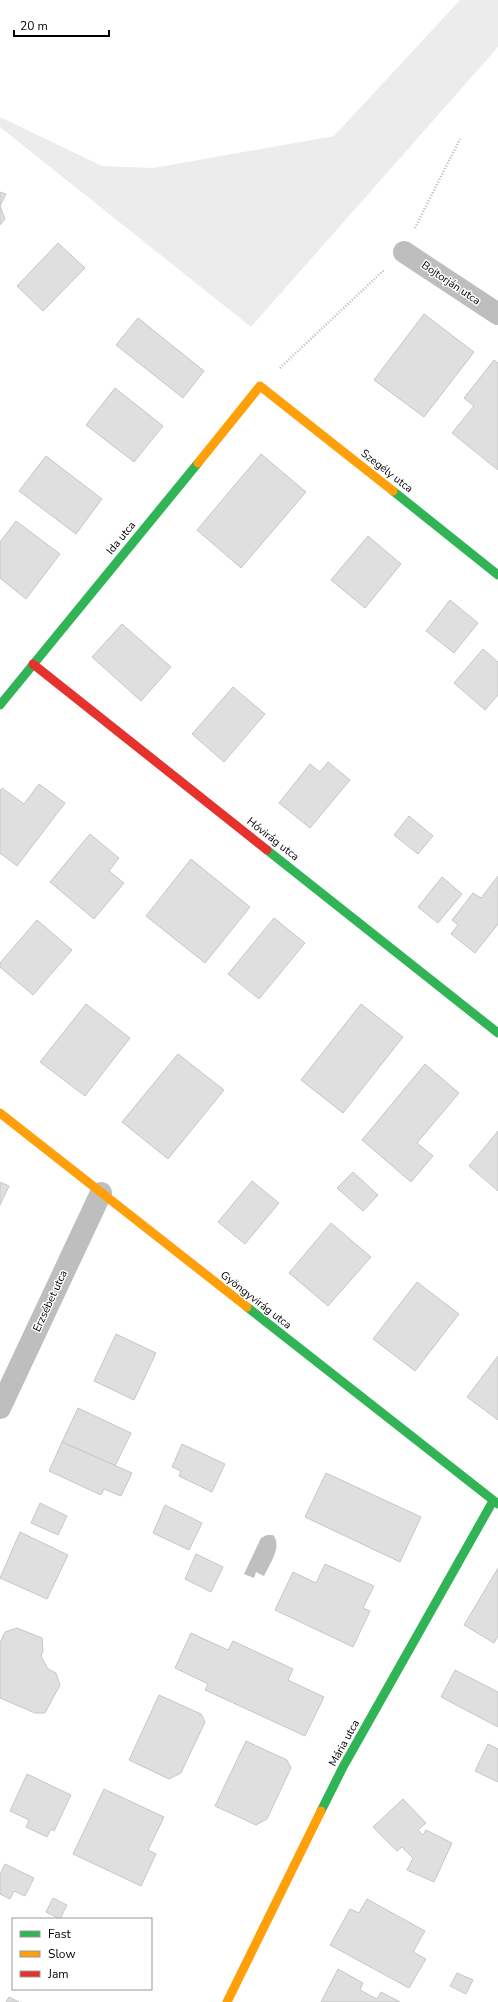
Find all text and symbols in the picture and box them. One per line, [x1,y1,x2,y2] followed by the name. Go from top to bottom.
[14,12,109,38] scale bar
[20,18,48,34] text: 20 m
[418,258,484,308] street label: Bojtorján utca
[358,446,416,496] street label: Szegély utca
[103,518,139,558] street label: Ida utca
[244,814,302,864] street label: Hóvirág utca
[29,1268,71,1334] street label: Erzsébet utca
[217,1268,295,1333] street label: Gyöngyvirág utca
[325,1717,363,1769] street label: Mária utca
[12,1918,152,1990] legend
[48,1926,71,1942] text: Fast
[48,1946,76,1962] text: Slow
[47,1966,69,1982] text: Jam

